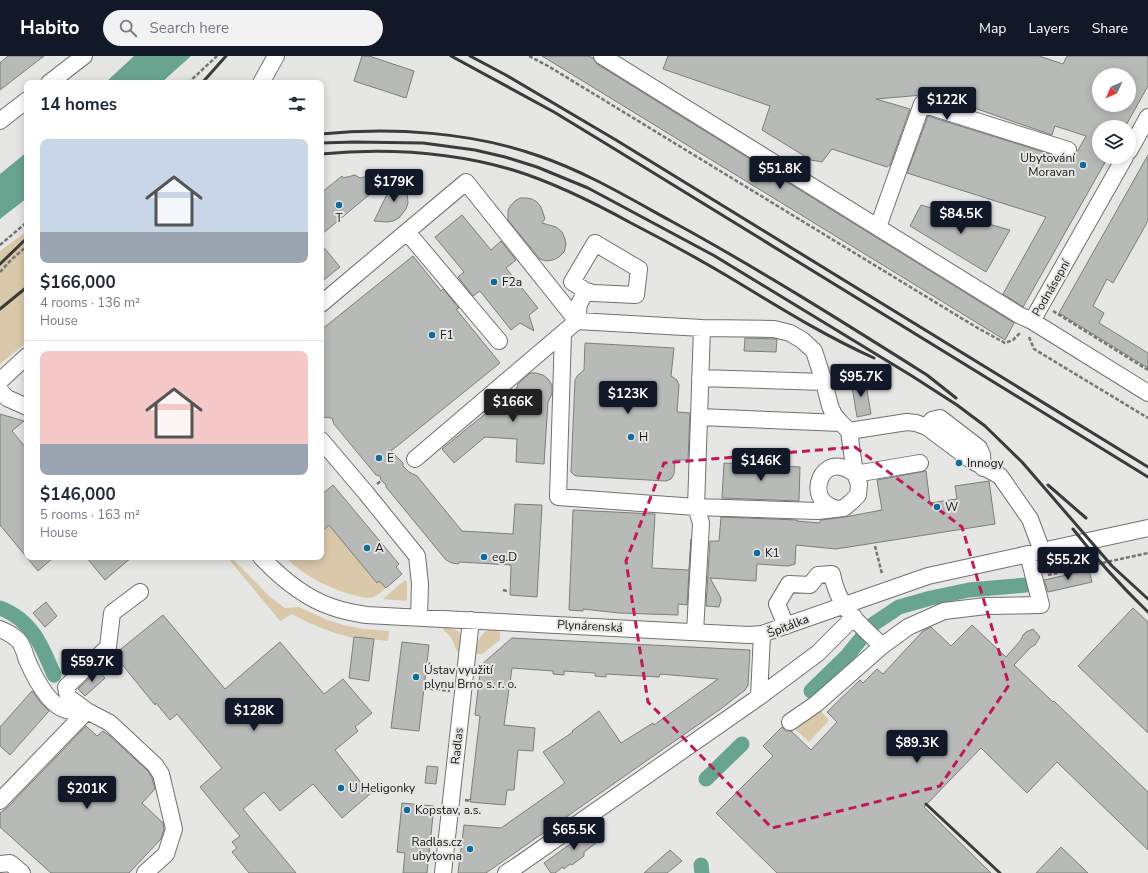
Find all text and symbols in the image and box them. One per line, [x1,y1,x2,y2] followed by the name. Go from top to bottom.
[103,10,383,46] search box
[20,15,79,41] text: Habito
[117,17,139,39] icon: search
[149,18,229,38] text: Search here
[979,19,1006,38] text: Map
[1028,19,1070,38] text: Layers
[1092,19,1128,38] text: Share
[1092,68,1136,112] north arrow
[1092,68,1136,164] map controls
[919,87,975,121] pin: $122K
[927,91,967,109] text: $122K
[40,93,117,116] text: 14 homes
[286,93,308,115] icon: filters
[1092,120,1136,164] button: layers
[1020,150,1076,180] place label: Ubytování Moravan
[747,156,813,190] pin: $51.8K
[758,160,802,178] text: $51.8K
[1078,160,1088,170] marker: Ubytování Moravan
[138,165,210,237] icon: home
[366,169,422,203] pin: $179K
[374,173,414,191] text: $179K
[334,200,344,210] marker: T
[928,201,994,235] pin: $84.5K
[939,205,983,223] text: $84.5K
[335,210,343,226] place label: T
[1028,256,1074,319] street label: Podnásepní
[40,271,116,294] text: $166,000
[502,274,522,290] place label: F2a
[489,277,499,287] marker: F2a
[40,294,140,312] text: 4 rooms · 136 m²
[40,312,78,330] text: House
[440,327,454,343] place label: F1
[427,330,437,340] marker: F1
[828,364,894,398] pin: $95.7K
[839,368,883,386] text: $95.7K
[138,377,210,449] icon: home
[600,381,656,415] pin: $123K
[608,385,648,403] text: $123K
[485,389,541,423] pin: $166K
[493,393,533,411] text: $166K
[639,429,648,445] place label: H
[626,432,636,442] marker: H
[733,448,789,482] pin: $146K
[387,450,394,466] place label: E
[741,452,781,470] text: $146K
[374,453,384,463] marker: E
[967,455,1004,471] place label: Innogy
[954,458,964,468] marker: Innogy
[40,483,116,506] text: $146,000
[945,499,958,515] place label: W
[932,502,942,512] marker: W
[40,506,140,524] text: 5 rooms · 163 m²
[40,524,78,542] text: House
[375,540,384,556] place label: A
[362,543,372,553] marker: A
[765,545,780,561] place label: K1
[1035,547,1101,581] pin: $55.2K
[752,548,762,558] marker: K1
[492,549,517,565] place label: eg.D
[1046,551,1090,569] text: $55.2K
[479,552,489,562] marker: eg.D
[765,611,811,641] street label: Špitálka
[557,616,623,636] street label: Plynárenská
[59,649,125,683] pin: $59.7K
[70,653,114,671] text: $59.7K
[424,662,517,692] place label: Ústav využití plynu Brno s. r. o.
[411,672,421,682] marker: Ústav využití plynu Brno s. r. o.
[226,698,282,732] pin: $128K
[234,702,274,720] text: $128K
[447,727,467,765] street label: Radlas
[884,730,950,764] pin: $89.3K
[895,734,939,752] text: $89.3K
[59,776,115,810] pin: $201K
[67,780,107,798] text: $201K
[349,780,416,796] place label: U Heligonky
[336,783,346,793] marker: U Heligonky
[415,802,481,818] place label: Kopstav, a.s.
[402,805,412,815] marker: Kopstav, a.s.
[541,817,607,851] pin: $65.5K
[552,821,596,839] text: $65.5K
[411,834,462,864] place label: Radlas.cz ubytovna
[465,844,475,854] marker: Radlas.cz ubytovna

